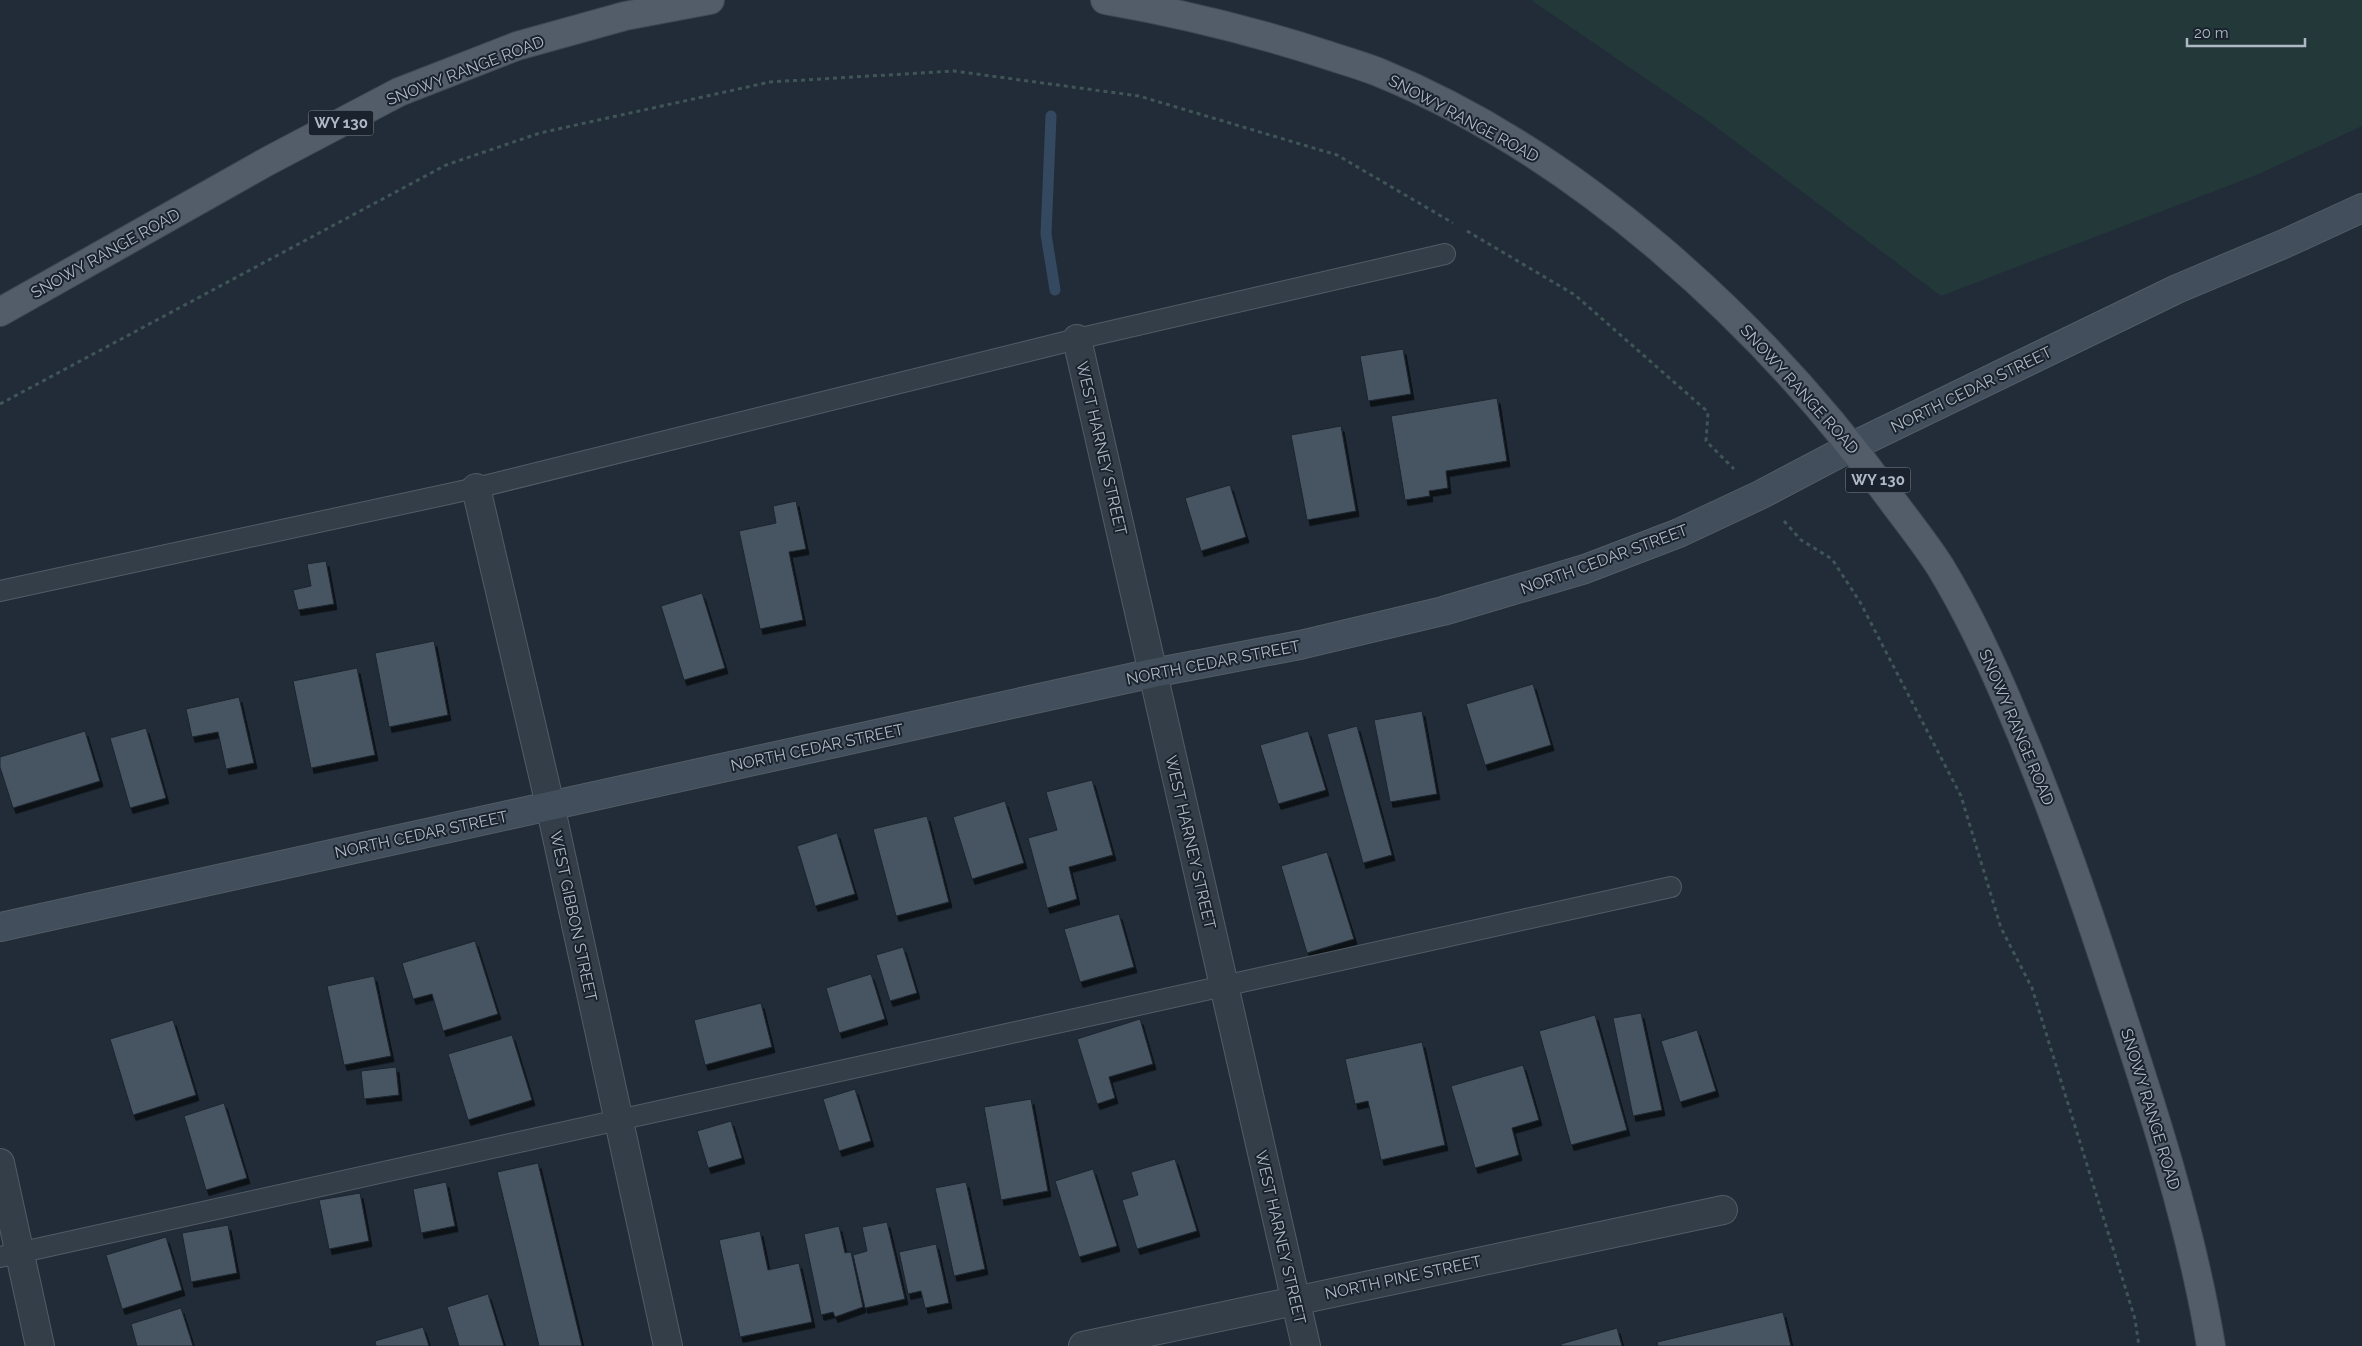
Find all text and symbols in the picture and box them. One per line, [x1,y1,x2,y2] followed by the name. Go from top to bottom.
[2187,15,2304,47] scale bar
[2194,24,2229,42] text: 20 m
[384,32,547,109] street label: SNOWY RANGE ROAD
[1385,71,1542,166] street label: SNOWY RANGE ROAD
[308,110,374,136] road number: WY 130
[27,205,183,302] street label: SNOWY RANGE ROAD
[1737,321,1863,458] street label: SNOWY RANGE ROAD
[1888,342,2055,437] street label: NORTH CEDAR STREET
[1072,359,1131,537] street label: WEST HARNEY STREET
[1846,468,1910,492] road number: WY 130
[1518,520,1691,599] street label: NORTH CEDAR STREET
[1125,636,1302,689] street label: NORTH CEDAR STREET
[1975,646,2058,808] street label: SNOWY RANGE ROAD
[729,720,906,775] street label: NORTH CEDAR STREET
[1161,753,1220,931] street label: WEST HARNEY STREET
[333,807,510,862] street label: NORTH CEDAR STREET
[546,829,601,1003] street label: WEST GIBBON STREET
[2117,1026,2184,1192] street label: SNOWY RANGE ROAD
[1251,1148,1310,1326] street label: WEST HARNEY STREET
[1323,1252,1483,1303] street label: NORTH PINE STREET

